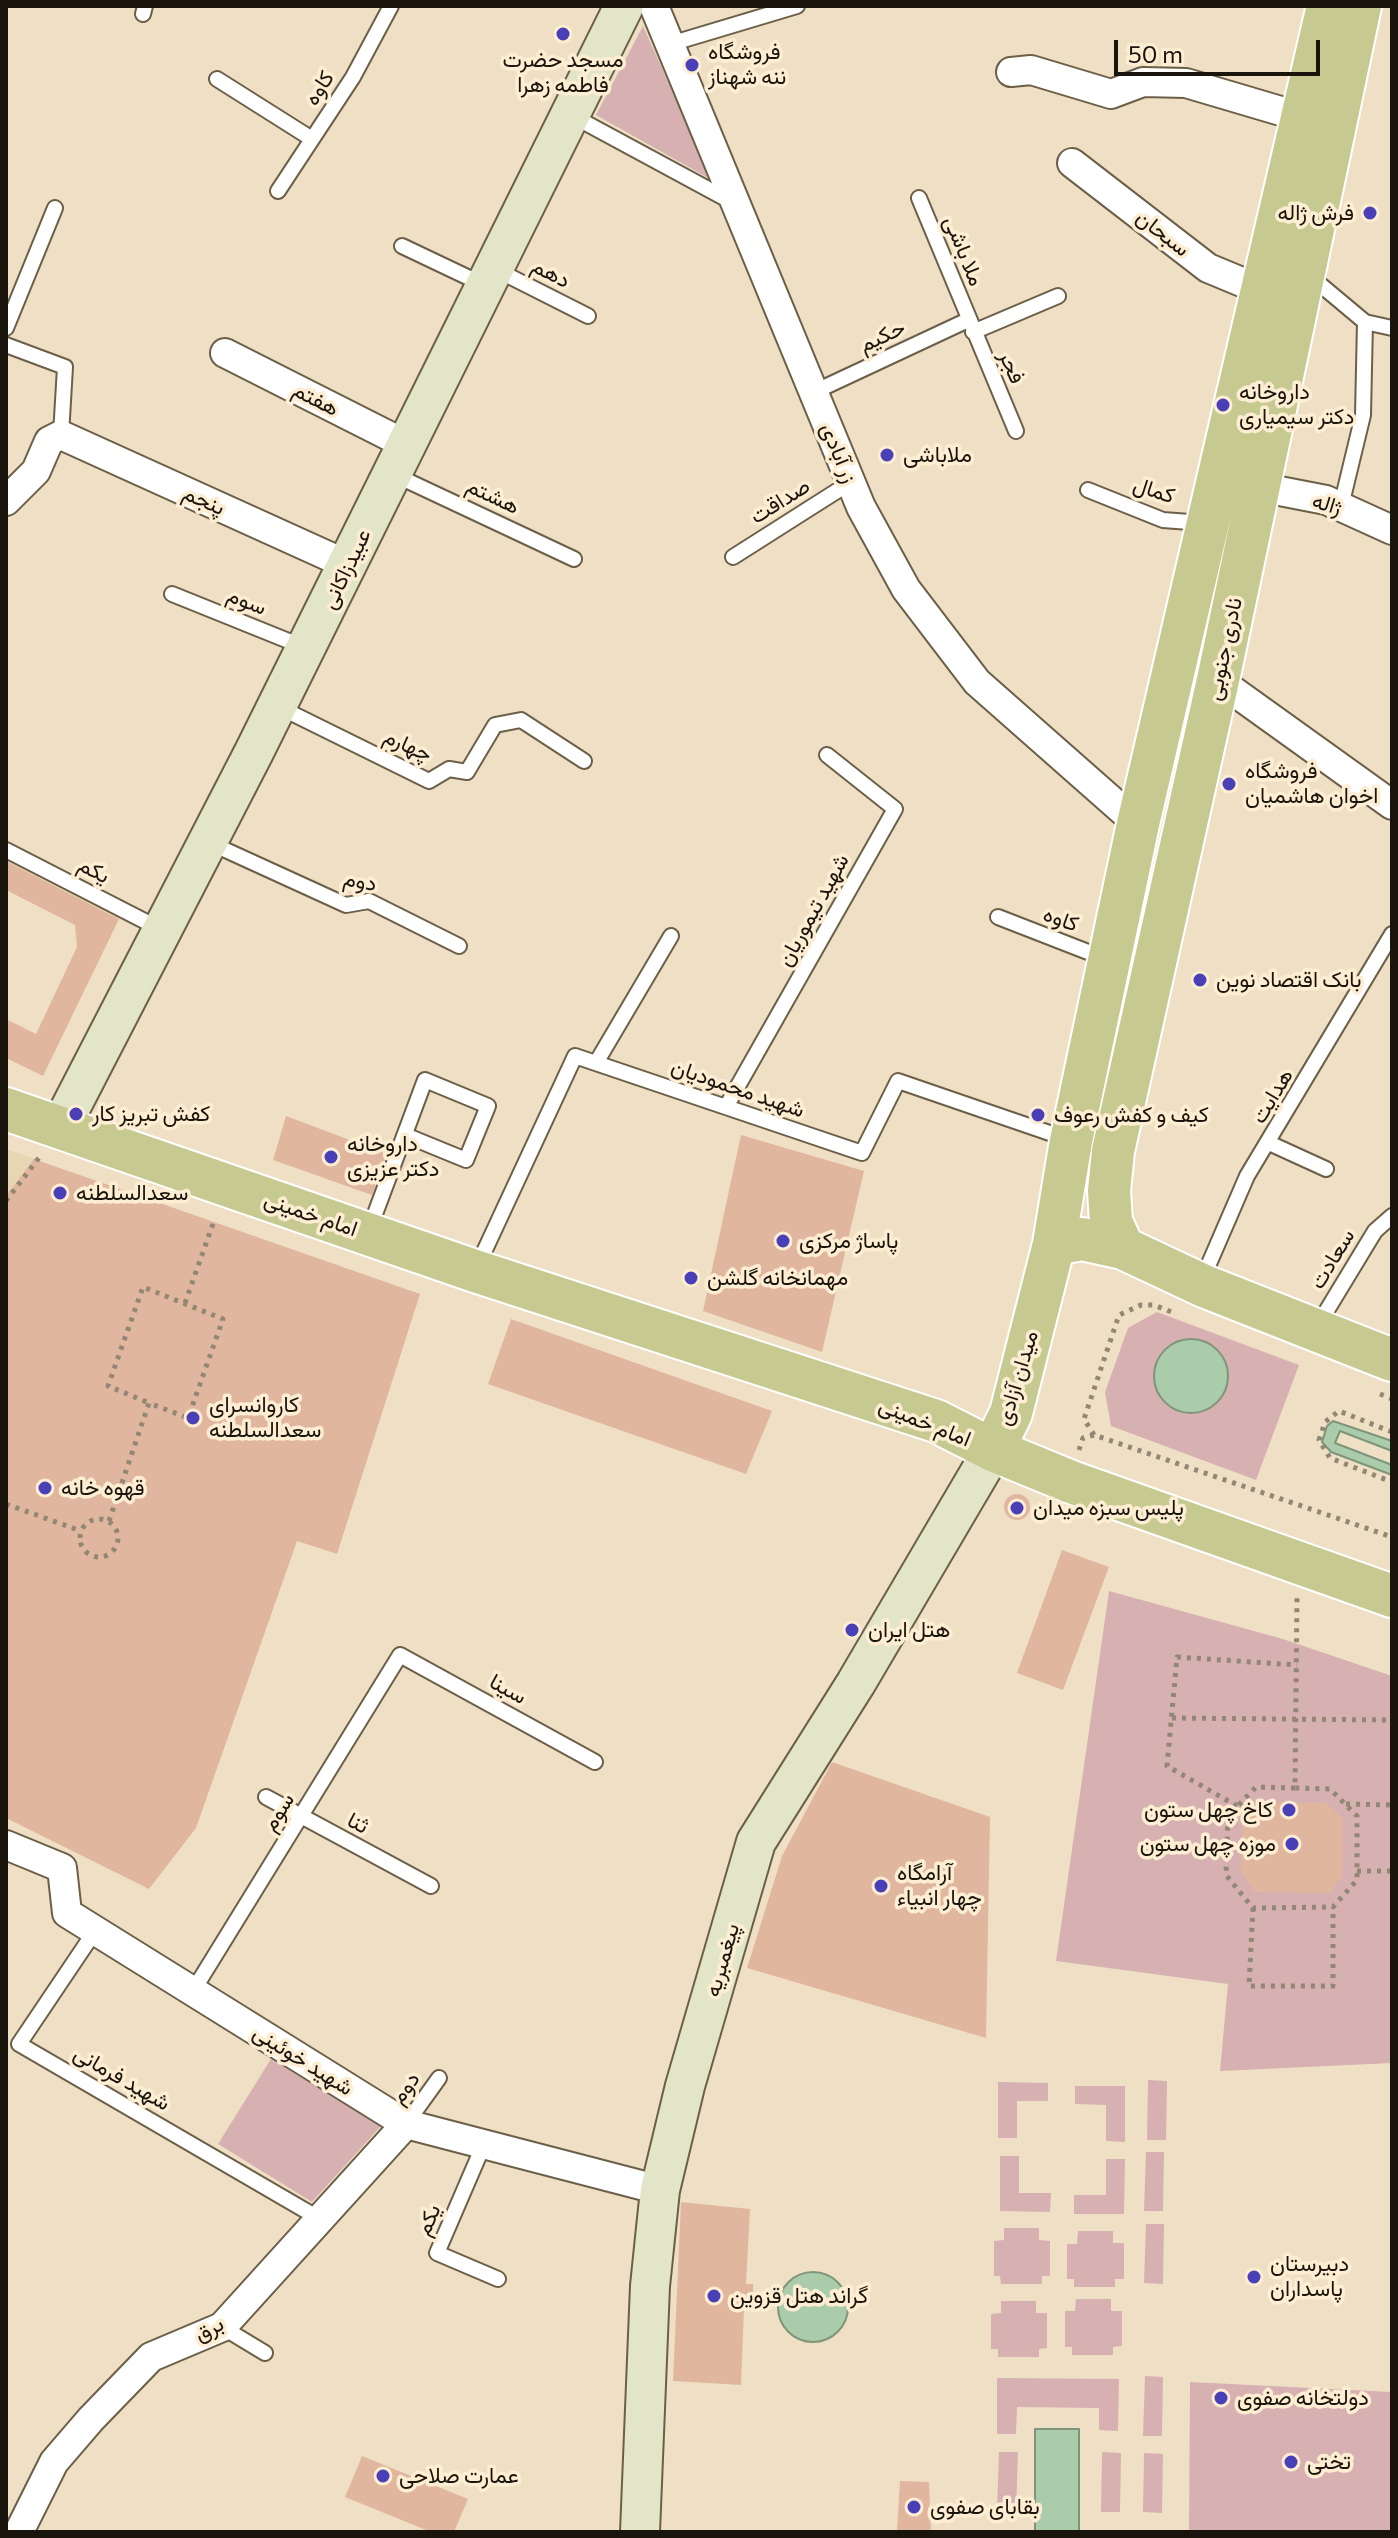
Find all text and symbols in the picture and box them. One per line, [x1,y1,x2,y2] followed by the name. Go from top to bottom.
[1118,24,1324,74] scale bar
[554,25,572,43] marker: مسجد حضرت فاطمه زهرا
[708,39,786,90] place label: فروشگاه ننه شهناز
[1128,39,1183,68] text: 50 m
[503,47,623,98] place label: مسجد حضرت فاطمه زهرا
[683,56,701,74] marker: فروشگاه ننه شهناز
[298,66,340,110] street label: کاوه
[1277,200,1354,226] place label: فرش ژاله
[1131,204,1195,262] street label: سبحان
[1361,204,1379,222] marker: فرش ژاله
[938,212,990,290] street label: ملا باشی
[527,252,575,294] street label: دهم
[855,314,909,358] street label: حکیم
[993,346,1031,388] street label: فجر
[289,376,343,422] street label: هفتم
[1239,379,1354,430] place label: داروخانه دکتر سیمیاری
[1214,396,1232,414] marker: داروخانه دکتر سیمیاری
[815,419,863,487] street label: زر آبادی
[903,442,972,468] place label: ملاباشی
[878,446,896,464] marker: ملاباشی
[1130,471,1178,509] street label: کمال
[462,472,524,520] street label: هشتم
[745,472,815,530] street label: صداقت
[179,479,229,521] street label: پنجم
[1309,487,1345,521] street label: ژاله
[315,525,377,613] street label: عبیدزاکانی
[223,581,271,621] street label: سوم
[1200,595,1248,703] street label: نادری جنوبی
[380,723,436,767] street label: چهارم
[1245,758,1378,810] place label: فروشگاه اخوان هاشمیان
[1220,775,1238,793] marker: فروشگاه اخوان هاشمیان
[771,849,855,971] street label: شهید تیموریان
[74,851,114,889] street label: یکم
[341,865,379,897] street label: دوم
[1040,901,1082,937] street label: کاوه
[1216,967,1361,993] place label: بانک اقتصاد نوین
[1191,971,1209,989] marker: بانک اقتصاد نوین
[668,1053,808,1123] street label: شهید محمودیان
[1245,1064,1299,1128] street label: هدایت
[92,1101,210,1127] place label: کفش تبریز کار
[1054,1102,1209,1128] place label: کیف و کفش رعوف
[67,1105,85,1123] marker: کفش تبریز کار
[1029,1106,1047,1124] marker: کیف و کفش رعوف
[347,1131,439,1182] place label: داروخانه دکتر عزیزی
[322,1148,340,1166] marker: داروخانه دکتر عزیزی
[76,1180,188,1206] place label: سعدالسلطنه
[51,1184,69,1202] marker: سعدالسلطنه
[261,1186,361,1242] street label: امام خمینی
[1304,1224,1360,1294] street label: سعادت
[799,1228,898,1254] place label: پاساژ مرکزی
[774,1232,792,1250] marker: پاساژ مرکزی
[707,1265,848,1291] place label: مهمانخانه گلشن
[682,1269,700,1287] marker: مهمانخانه گلشن
[990,1327,1044,1429] street label: میدان آزادی
[209,1392,321,1444] place label: کاروانسرای سعدالسلطنه
[875,1392,975,1452] street label: امام خمینی
[184,1409,202,1427] marker: کاروانسرای سعدالسلطنه
[61,1475,144,1501] place label: قهوه خانه
[36,1479,54,1497] marker: قهوه خانه
[1033,1495,1184,1521] place label: پلیس سبزه میدان
[1008,1499,1026,1517] marker: پلیس سبزه میدان
[868,1617,950,1643] place label: هتل ایران
[843,1621,861,1639] marker: هتل ایران
[485,1668,531,1710] street label: سینا
[256,1788,300,1836] street label: سوم
[1144,1797,1273,1823] place label: کاخ چهل ستون
[1280,1801,1298,1819] marker: کاخ چهل ستون
[343,1807,373,1839] street label: ثنا
[1140,1831,1276,1857] place label: موزه چهل ستون
[1283,1835,1301,1853] marker: موزه چهل ستون
[897,1860,982,1912] place label: آرامگاه چهار انبیاء
[872,1877,890,1895] marker: آرامگاه چهار انبیاء
[699,1920,745,2000] street label: پیغمبریه
[248,2019,358,2101] street label: شهید خوئینی
[69,2040,175,2116] street label: شهید فرمانی
[385,2067,425,2109] street label: دوم
[410,2200,446,2240] street label: یکم
[1270,2251,1349,2302] place label: دبیرستان پاسداران
[1245,2268,1263,2286] marker: دبیرستان پاسداران
[730,2283,868,2309] place label: گراند هتل قزوین
[705,2287,723,2305] marker: گراند هتل قزوین
[190,2310,228,2348] street label: برق
[1237,2385,1369,2411] place label: دولتخانه صفوی
[1212,2389,1230,2407] marker: دولتخانه صفوی
[1307,2449,1351,2475] place label: تختی
[1282,2453,1300,2471] marker: تختی
[399,2463,519,2489] place label: عمارت صلاحی
[374,2467,392,2485] marker: عمارت صلاحی
[930,2494,1040,2520] place label: بقابای صفوی
[905,2498,923,2516] marker: بقابای صفوی

